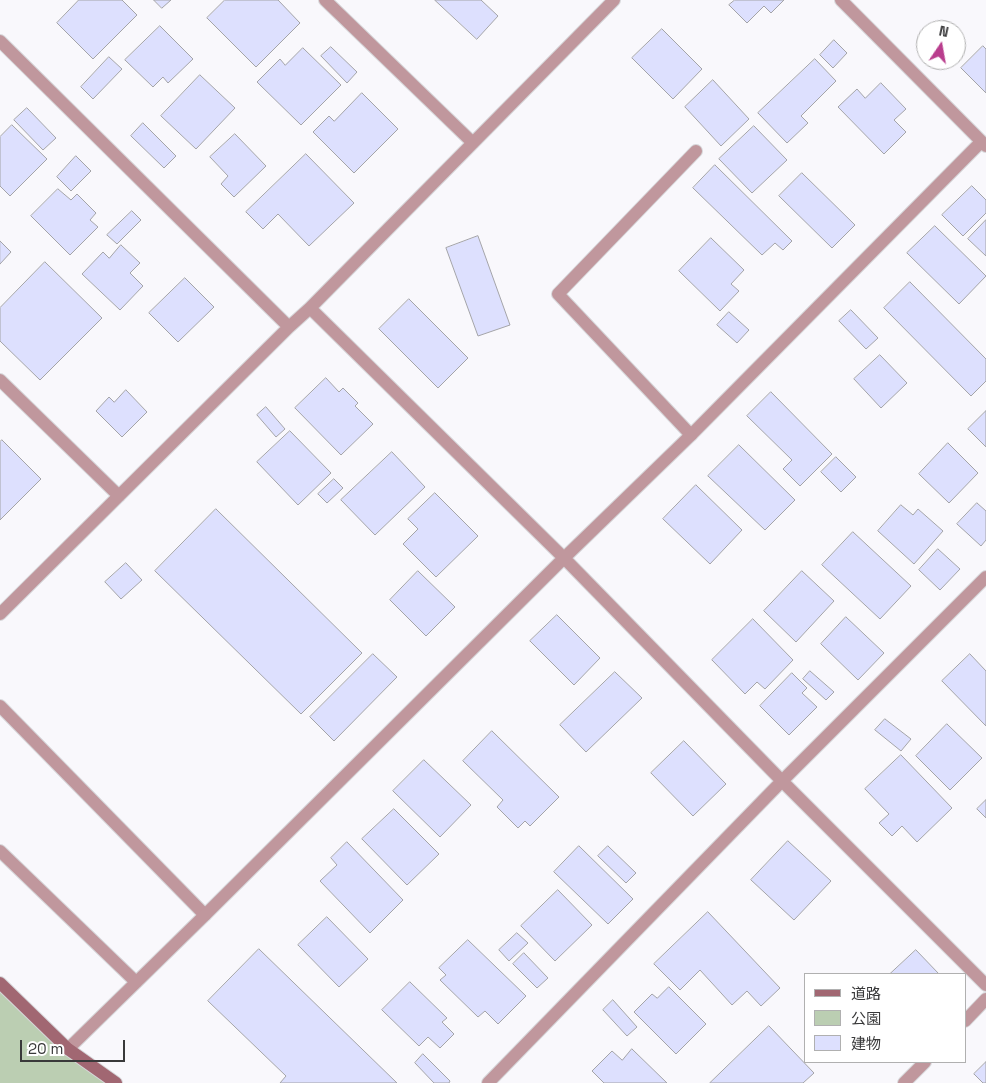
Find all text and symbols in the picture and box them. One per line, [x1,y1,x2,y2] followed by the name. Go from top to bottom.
[916,20,966,70] north arrow
[937,22,950,41] text: N
[804,973,966,1063] legend
[851,984,881,1003] text: 道路
[851,1009,881,1028] text: 公園
[22,1030,128,1062] scale bar
[851,1034,881,1053] text: 建物
[28,1039,63,1058] text: 20 m

